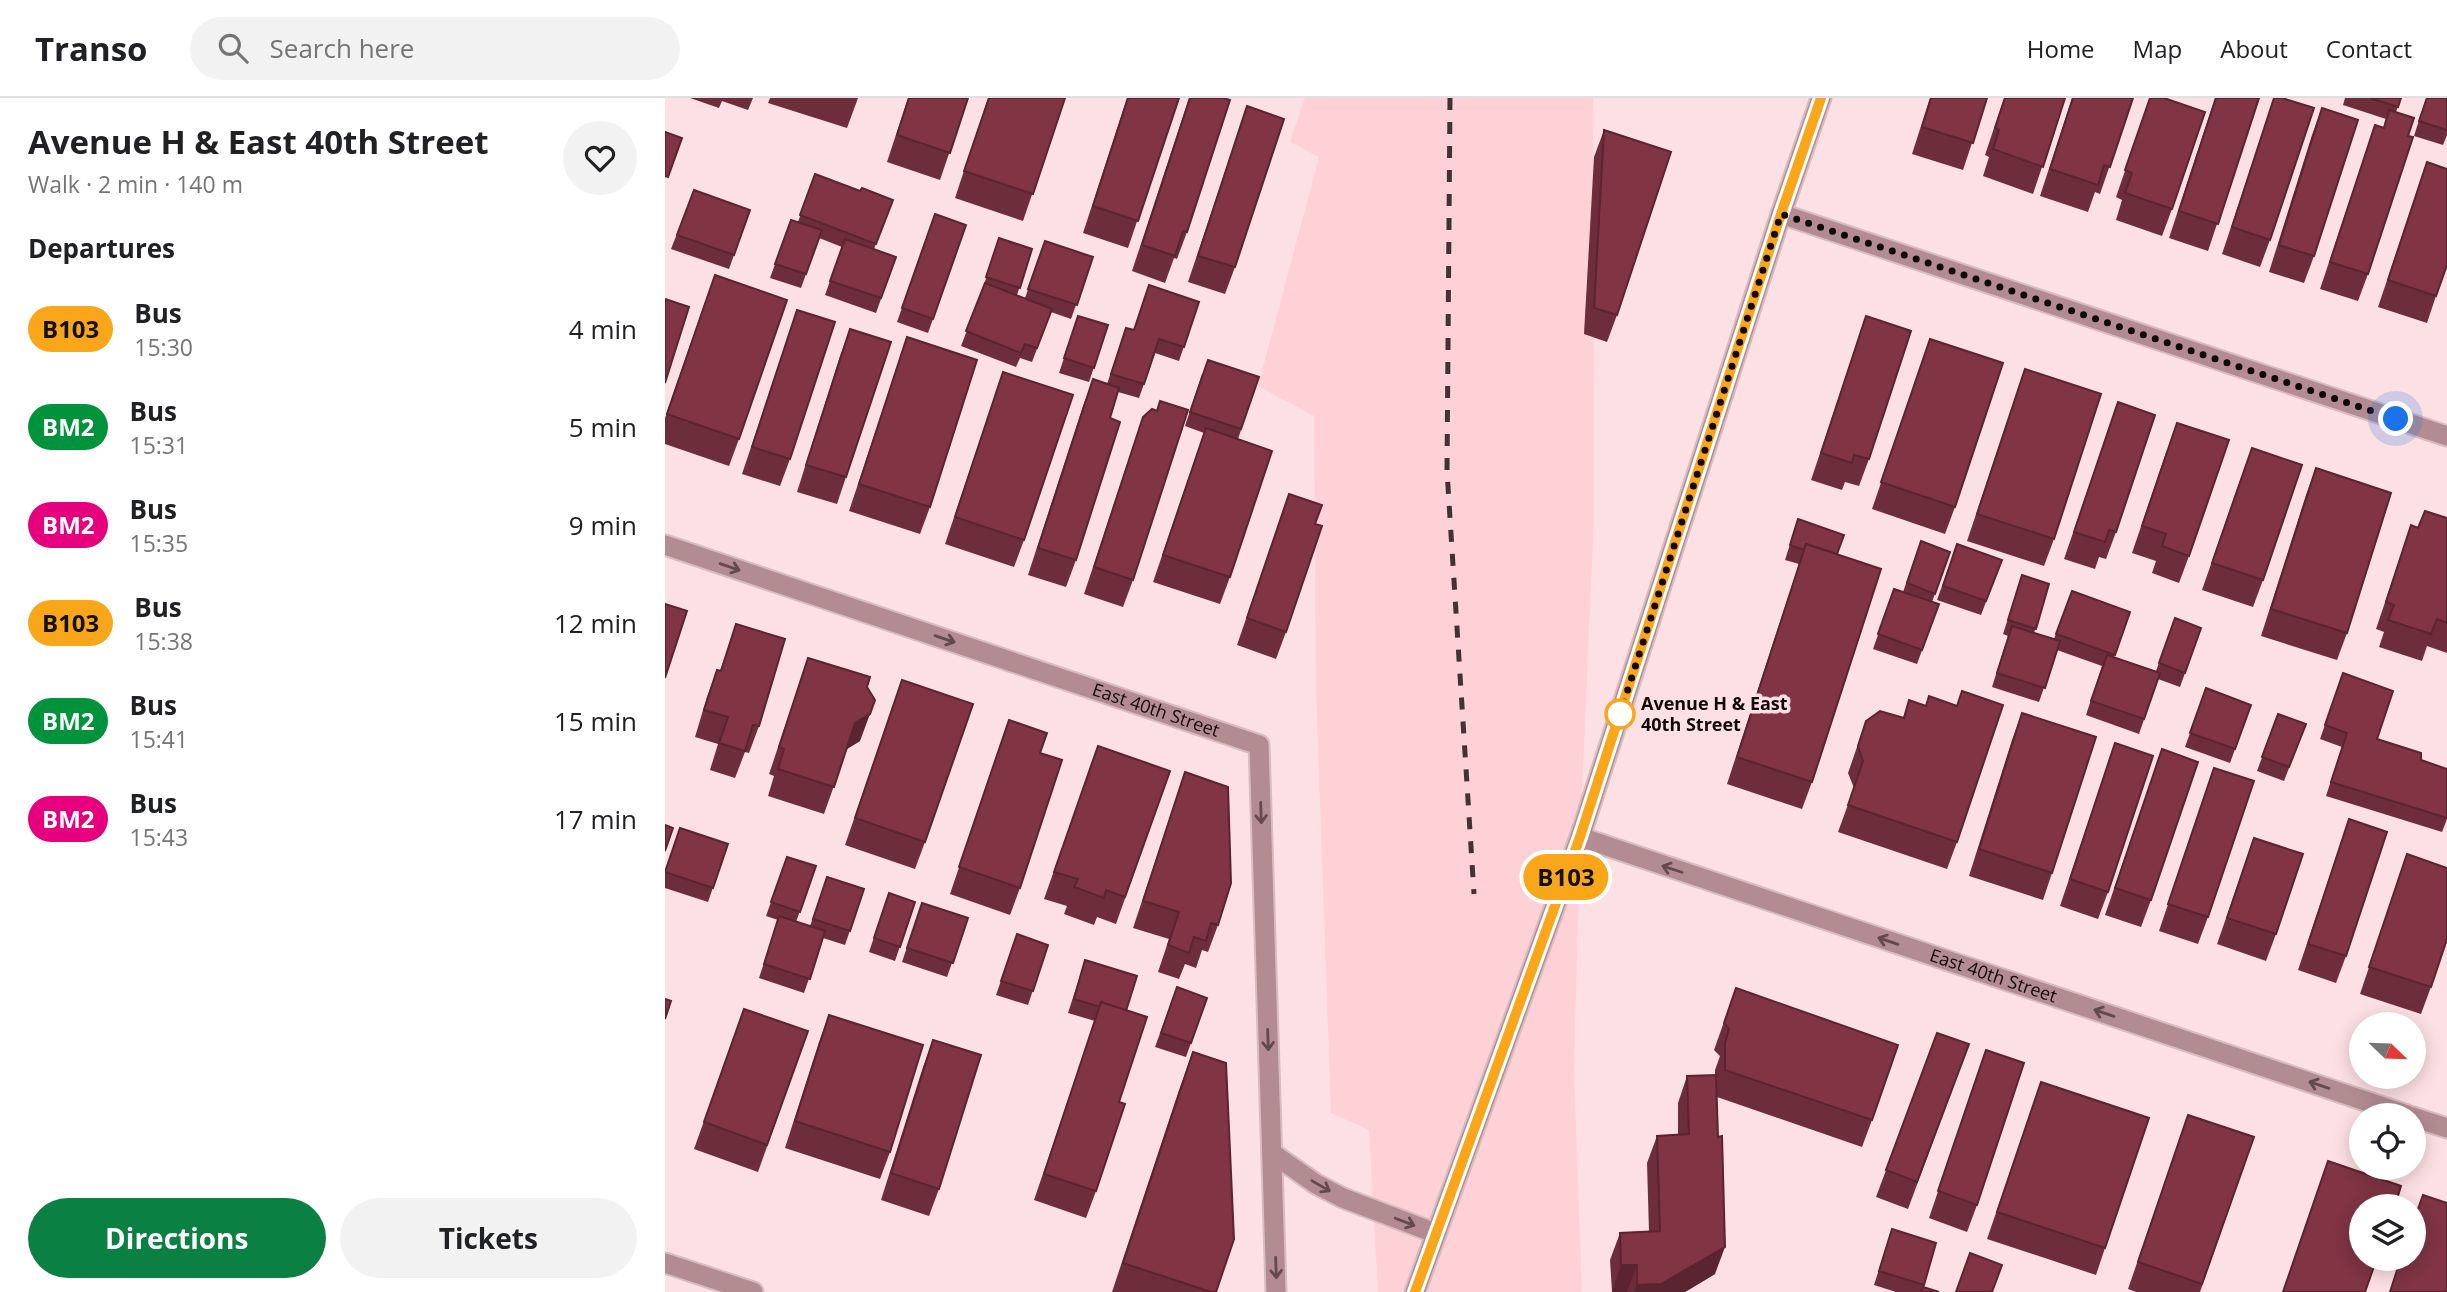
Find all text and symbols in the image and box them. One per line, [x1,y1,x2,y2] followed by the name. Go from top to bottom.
[190,17,680,80] search box
[35,26,148,71] text: Transo
[214,29,252,67] icon: search
[270,30,414,66] text: Search here
[2027,32,2095,65] text: Home
[2133,32,2182,65] text: Map
[2220,32,2288,65] text: About
[2326,32,2412,65] text: Contact
[28,119,488,164] text: Avenue H & East 40th Street
[563,121,637,195] button: heart
[28,168,243,200] text: Walk · 2 min · 140 m
[28,230,175,266] text: Departures
[134,295,182,331] text: Bus
[569,311,637,347] text: 4 min
[42,312,99,345] text: B103
[134,331,193,363] text: 15:30
[129,393,177,429] text: Bus
[2378,401,2413,436] your location
[569,409,637,445] text: 5 min
[42,410,94,443] text: BM2
[129,429,188,461] text: 15:31
[129,491,177,527] text: Bus
[569,507,637,543] text: 9 min
[42,508,94,541] text: BM2
[129,527,188,559] text: 15:35
[718,562,740,574] one-way arrow
[134,589,182,625] text: Bus
[554,605,637,641] text: 12 min
[42,606,99,639] text: B103
[134,625,193,657] text: 15:38
[934,634,956,646] one-way arrow
[1089,677,1223,742] street label: East 40th Street
[129,687,177,723] text: Bus
[1641,691,1788,736] place label: Avenue H & East 40th Street
[1605,699,1635,729] marker: Avenue H & East 40th Street
[554,703,637,739] text: 15 min
[42,704,94,737] text: BM2
[129,723,188,755] text: 15:41
[129,785,177,821] text: Bus
[554,801,637,837] text: 17 min
[1254,801,1267,824] one-way arrow
[42,802,94,835] text: BM2
[129,821,188,853] text: 15:43
[1517,854,1615,900] line badge: B103
[1537,860,1595,893] text: B103
[1662,862,1684,874] one-way arrow
[1877,934,1899,947] one-way arrow
[1927,942,2060,1008] street label: East 40th Street
[2093,1006,2115,1018] one-way arrow
[2349,1012,2425,1088] north arrow
[2349,1012,2426,1271] map controls
[1262,1028,1275,1051] one-way arrow
[2309,1078,2331,1090] one-way arrow
[2349,1103,2426,1180] button: locate
[1310,1179,1330,1193] one-way arrow
[2349,1194,2426,1271] button: layers
[28,1198,326,1278] button: Directions
[340,1198,637,1278] button: Tickets
[1393,1217,1415,1229] one-way arrow
[1269,1256,1282,1279] one-way arrow

